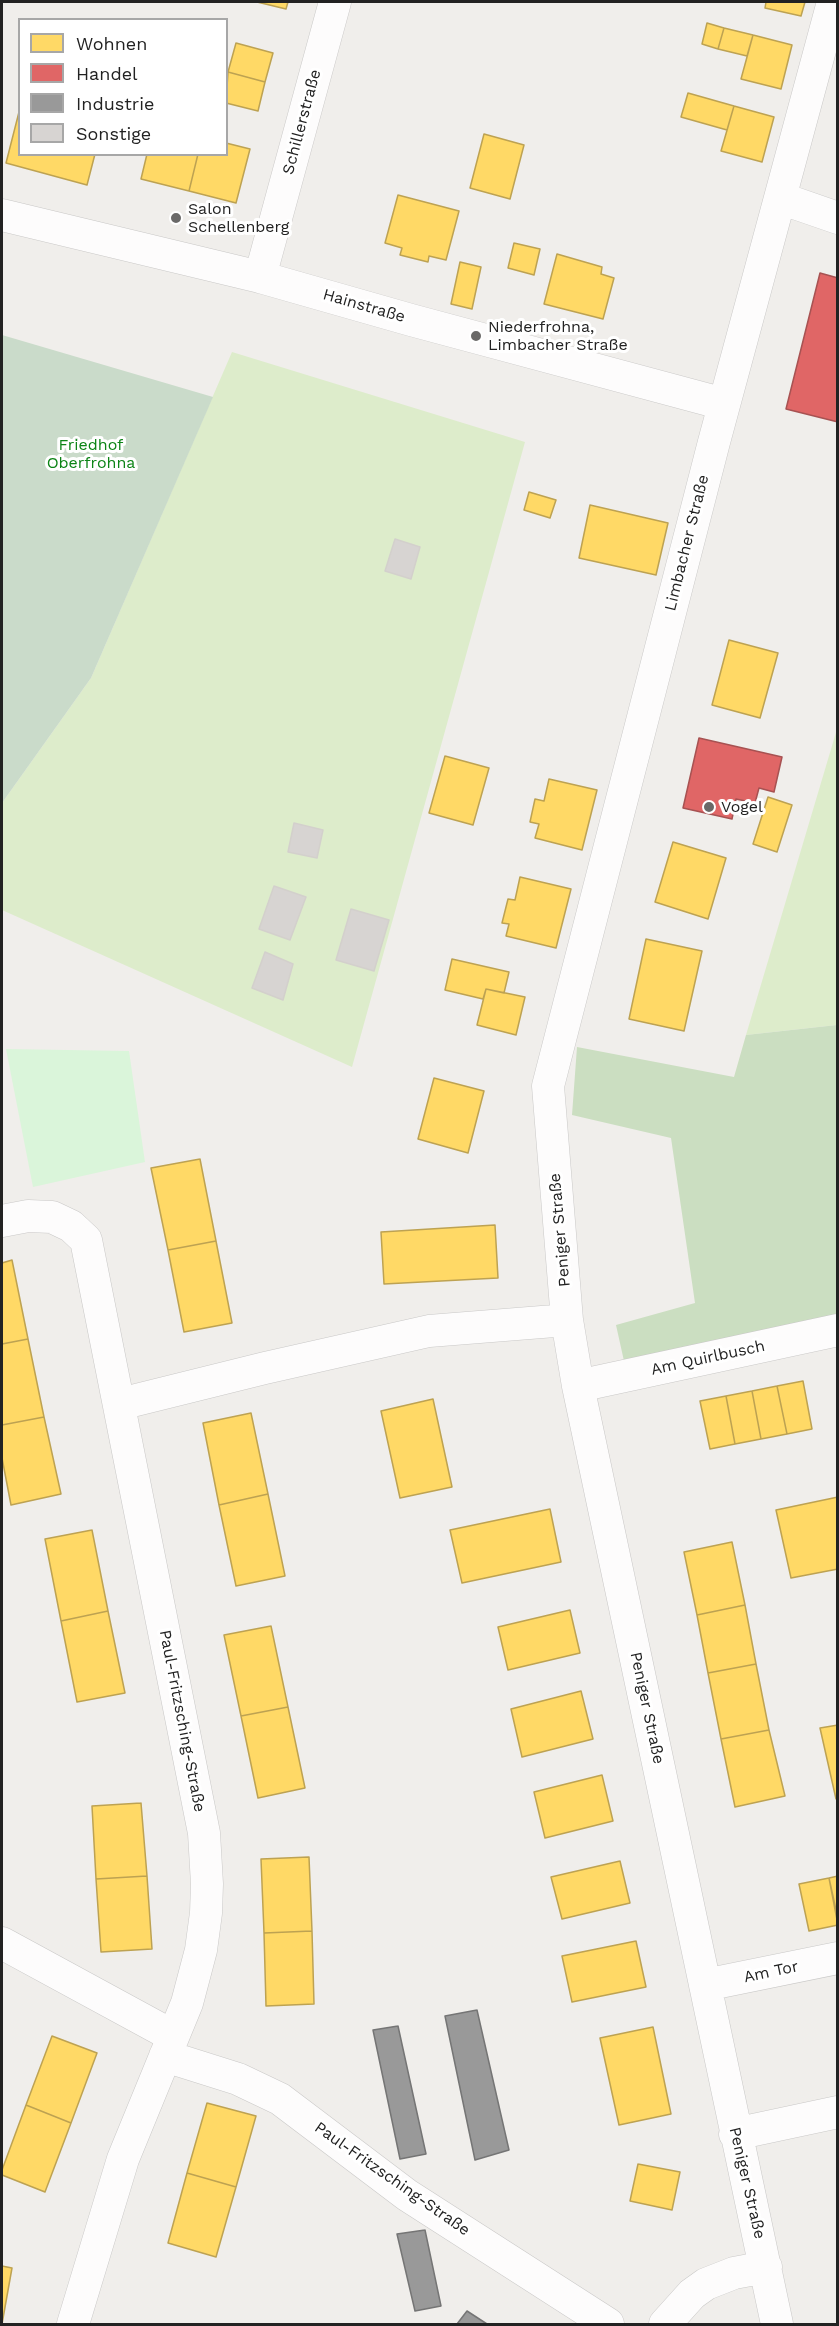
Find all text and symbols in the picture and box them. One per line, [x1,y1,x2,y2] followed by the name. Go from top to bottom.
[18,18,228,156] legend
[76,33,147,54] text: Wohnen
[76,63,138,84] text: Handel
[279,67,325,177] street label: Schillerstraße
[76,93,154,114] text: Industrie
[76,123,151,144] text: Sonstige
[188,199,289,237] place label: Salon Schellenberg
[169,211,183,225] marker: Salon Schellenberg
[321,285,407,327] street label: Hainstraße
[488,317,628,355] place label: Niederfrohna, Limbacher Straße
[469,329,483,343] marker: Niederfrohna, Limbacher Straße
[47,435,135,473] park label: Friedhof Oberfrohna
[661,473,713,613] street label: Limbacher Straße
[721,797,763,817] place label: Vogel
[702,800,716,814] marker: Vogel
[545,1172,575,1288] street label: Peniger Straße
[649,1337,767,1379] street label: Am Quirlbusch
[155,1628,209,1814] street label: Paul-Fritzsching-Straße
[626,1650,668,1766] street label: Peniger Straße
[742,1957,800,1987] street label: Am Tor
[311,2118,473,2240] street label: Paul-Fritzsching-Straße
[725,2125,769,2241] street label: Peniger Straße

